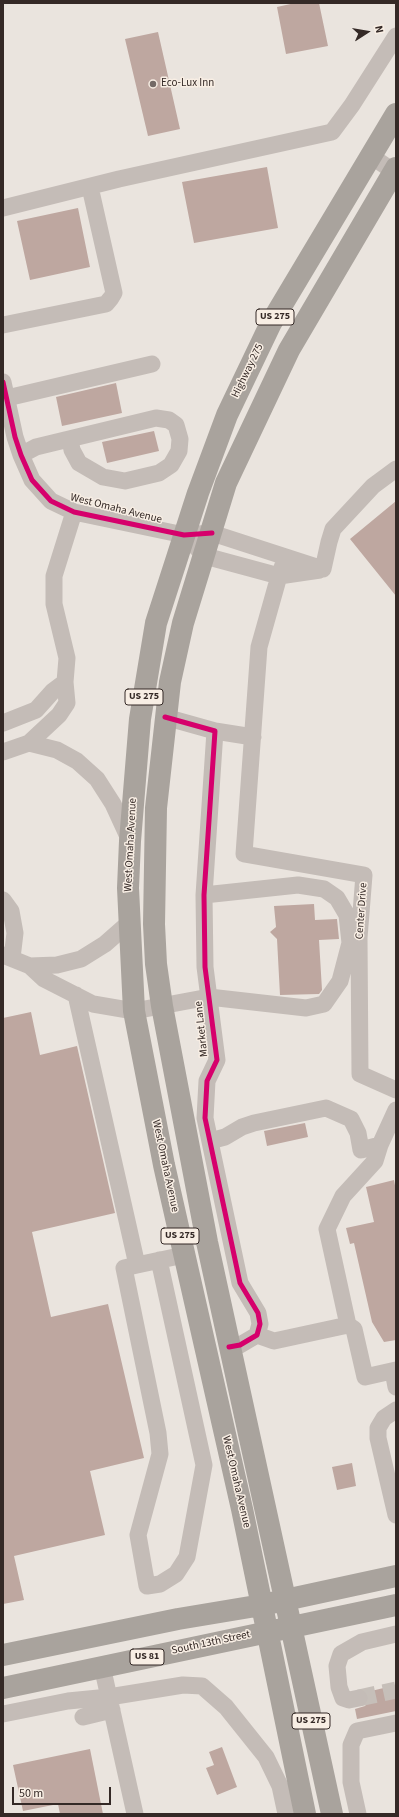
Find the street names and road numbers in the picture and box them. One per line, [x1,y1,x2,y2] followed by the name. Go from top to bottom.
[256,309,294,325] road number: US 275
[229,342,267,400] street label: Highway 275
[69,491,163,527] street label: West Omaha Avenue
[125,689,163,705] road number: US 275
[122,798,140,892] street label: West Omaha Avenue
[353,882,371,940] street label: Center Drive
[192,1000,212,1058] street label: Market Lane
[149,1119,181,1213] street label: West Omaha Avenue
[161,1228,199,1244] road number: US 275
[219,1435,253,1529] street label: West Omaha Avenue
[170,1628,252,1658] street label: South 13th Street
[130,1649,164,1665] road number: US 81
[292,1713,330,1729] road number: US 275

